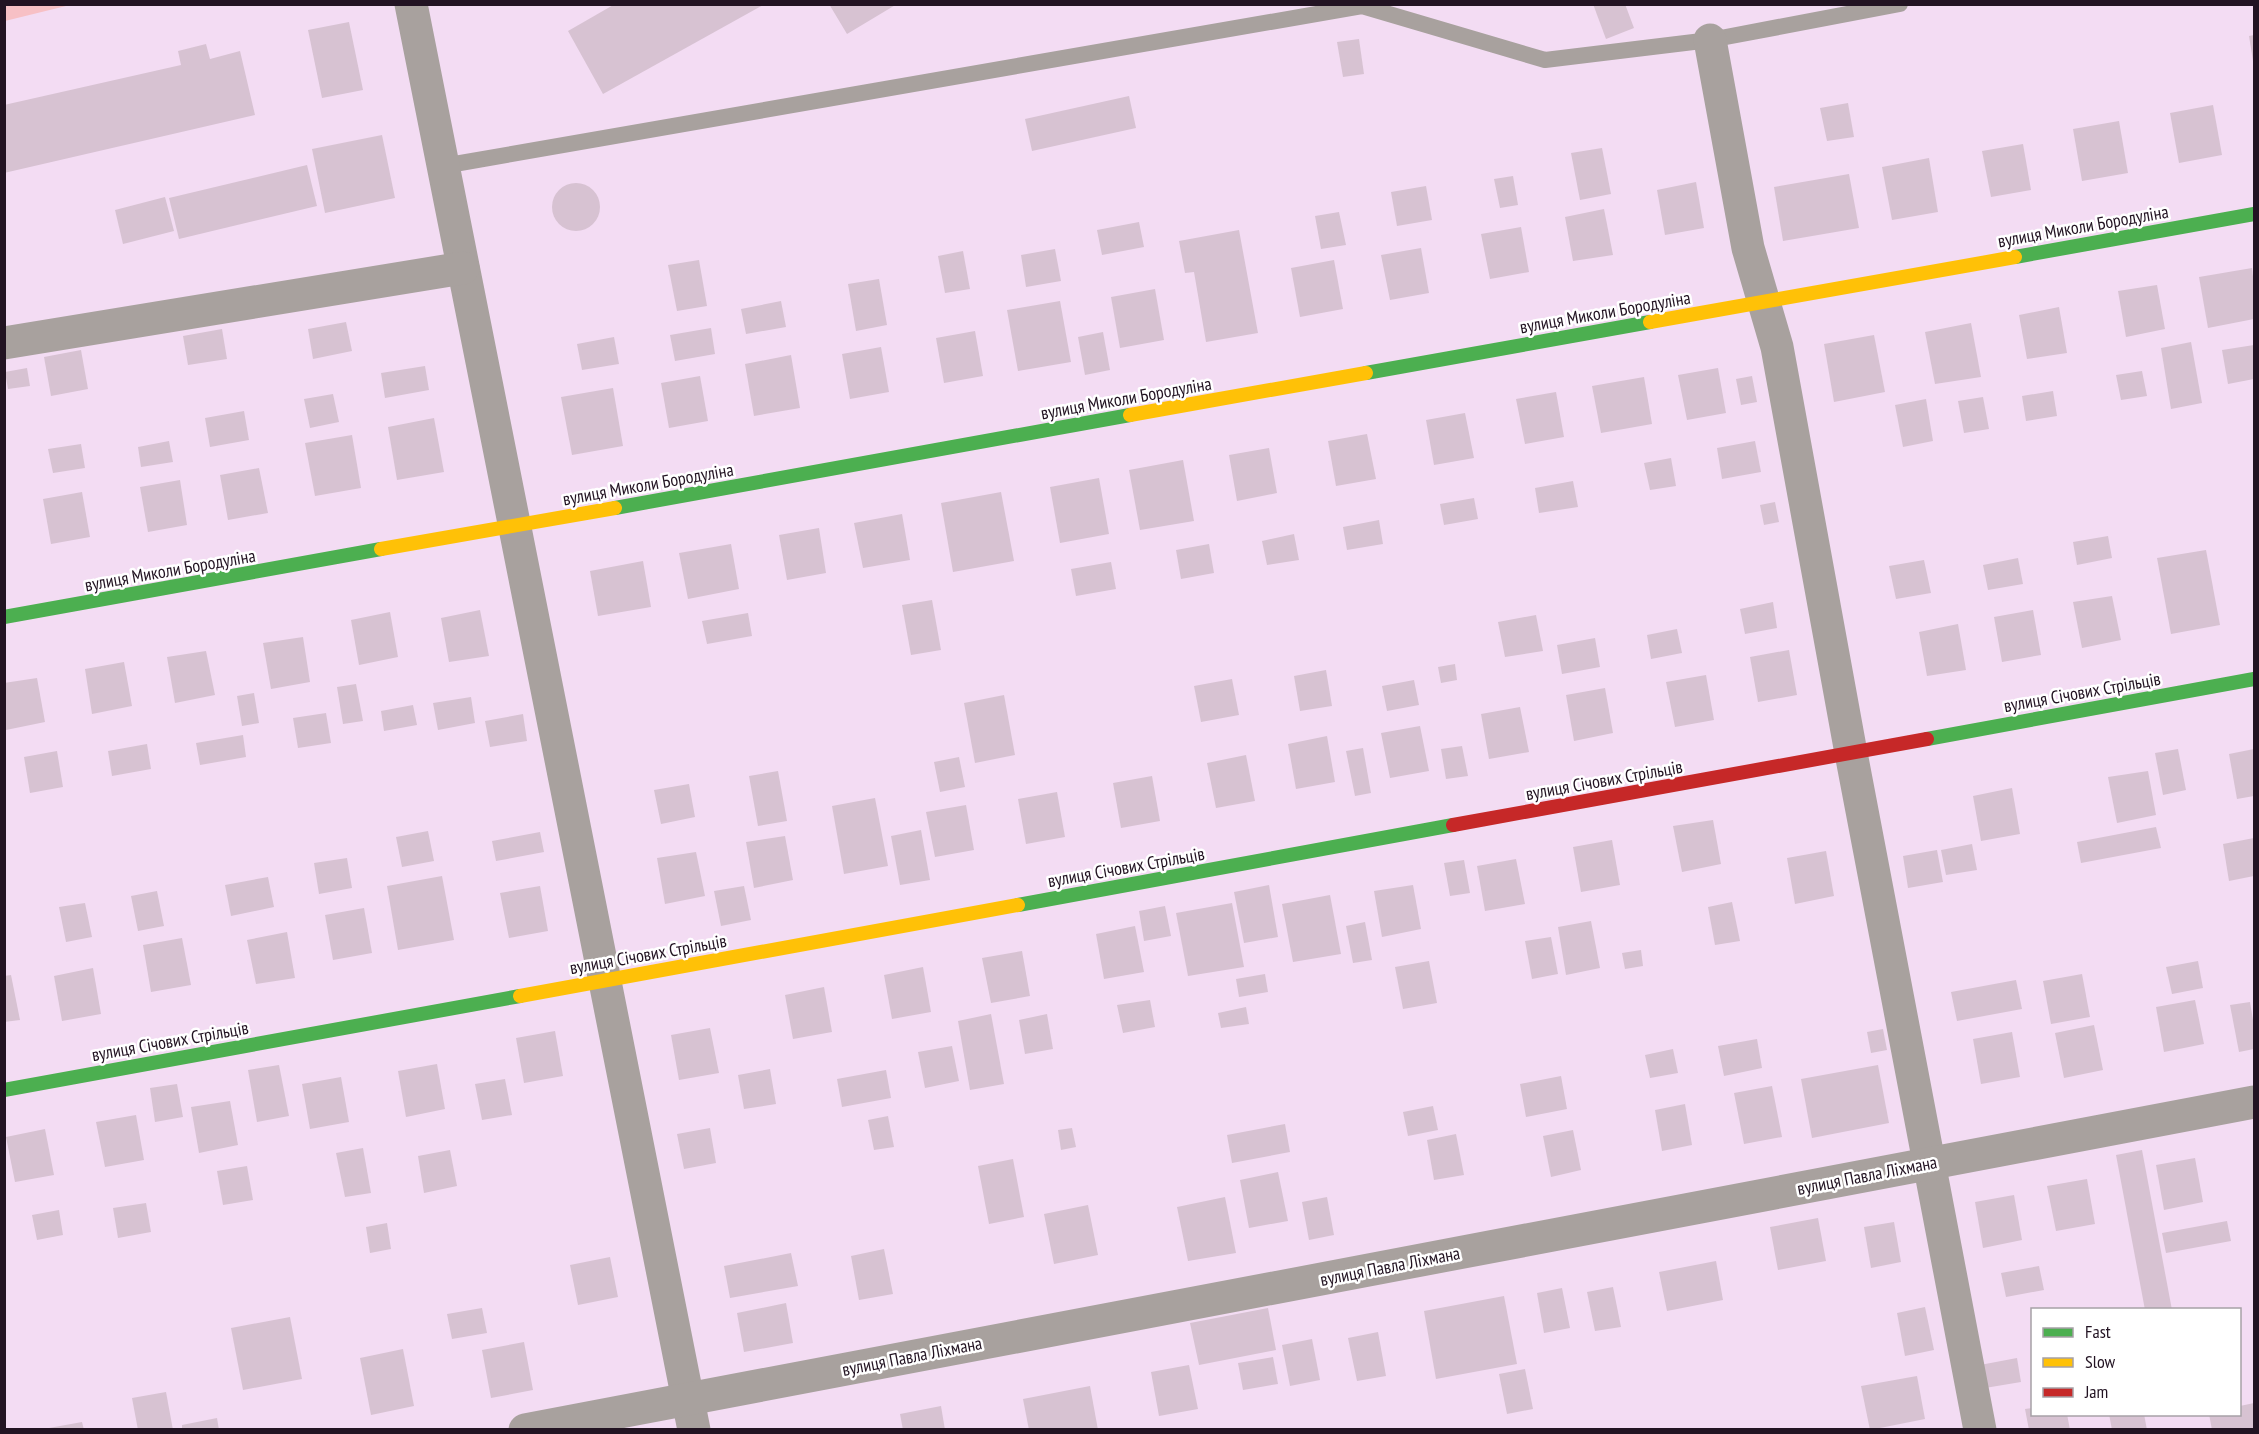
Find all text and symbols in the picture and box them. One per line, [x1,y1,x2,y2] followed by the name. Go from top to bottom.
[1996,200,2170,252] street label: вулиця Миколи Бородуліна
[1518,286,1692,338] street label: вулиця Миколи Бородуліна
[1039,372,1213,424] street label: вулиця Миколи Бородуліна
[561,458,735,510] street label: вулиця Миколи Бородуліна
[83,544,257,596] street label: вулиця Миколи Бородуліна
[2002,667,2162,717] street label: вулиця Січових Стрільців
[1524,755,1684,805] street label: вулиця Січових Стрільців
[1046,842,1206,892] street label: вулиця Січових Стрільців
[568,929,728,979] street label: вулиця Січових Стрільців
[90,1016,250,1066] street label: вулиця Січових Стрільців
[1795,1150,1939,1200] street label: вулиця Павла Ліхмана
[1318,1241,1462,1291] street label: вулиця Павла Ліхмана
[2031,1308,2241,1416] legend
[2085,1320,2111,1343] text: Fast
[840,1331,984,1381] street label: вулиця Павла Ліхмана
[2085,1350,2116,1373] text: Slow
[2084,1380,2108,1403] text: Jam

